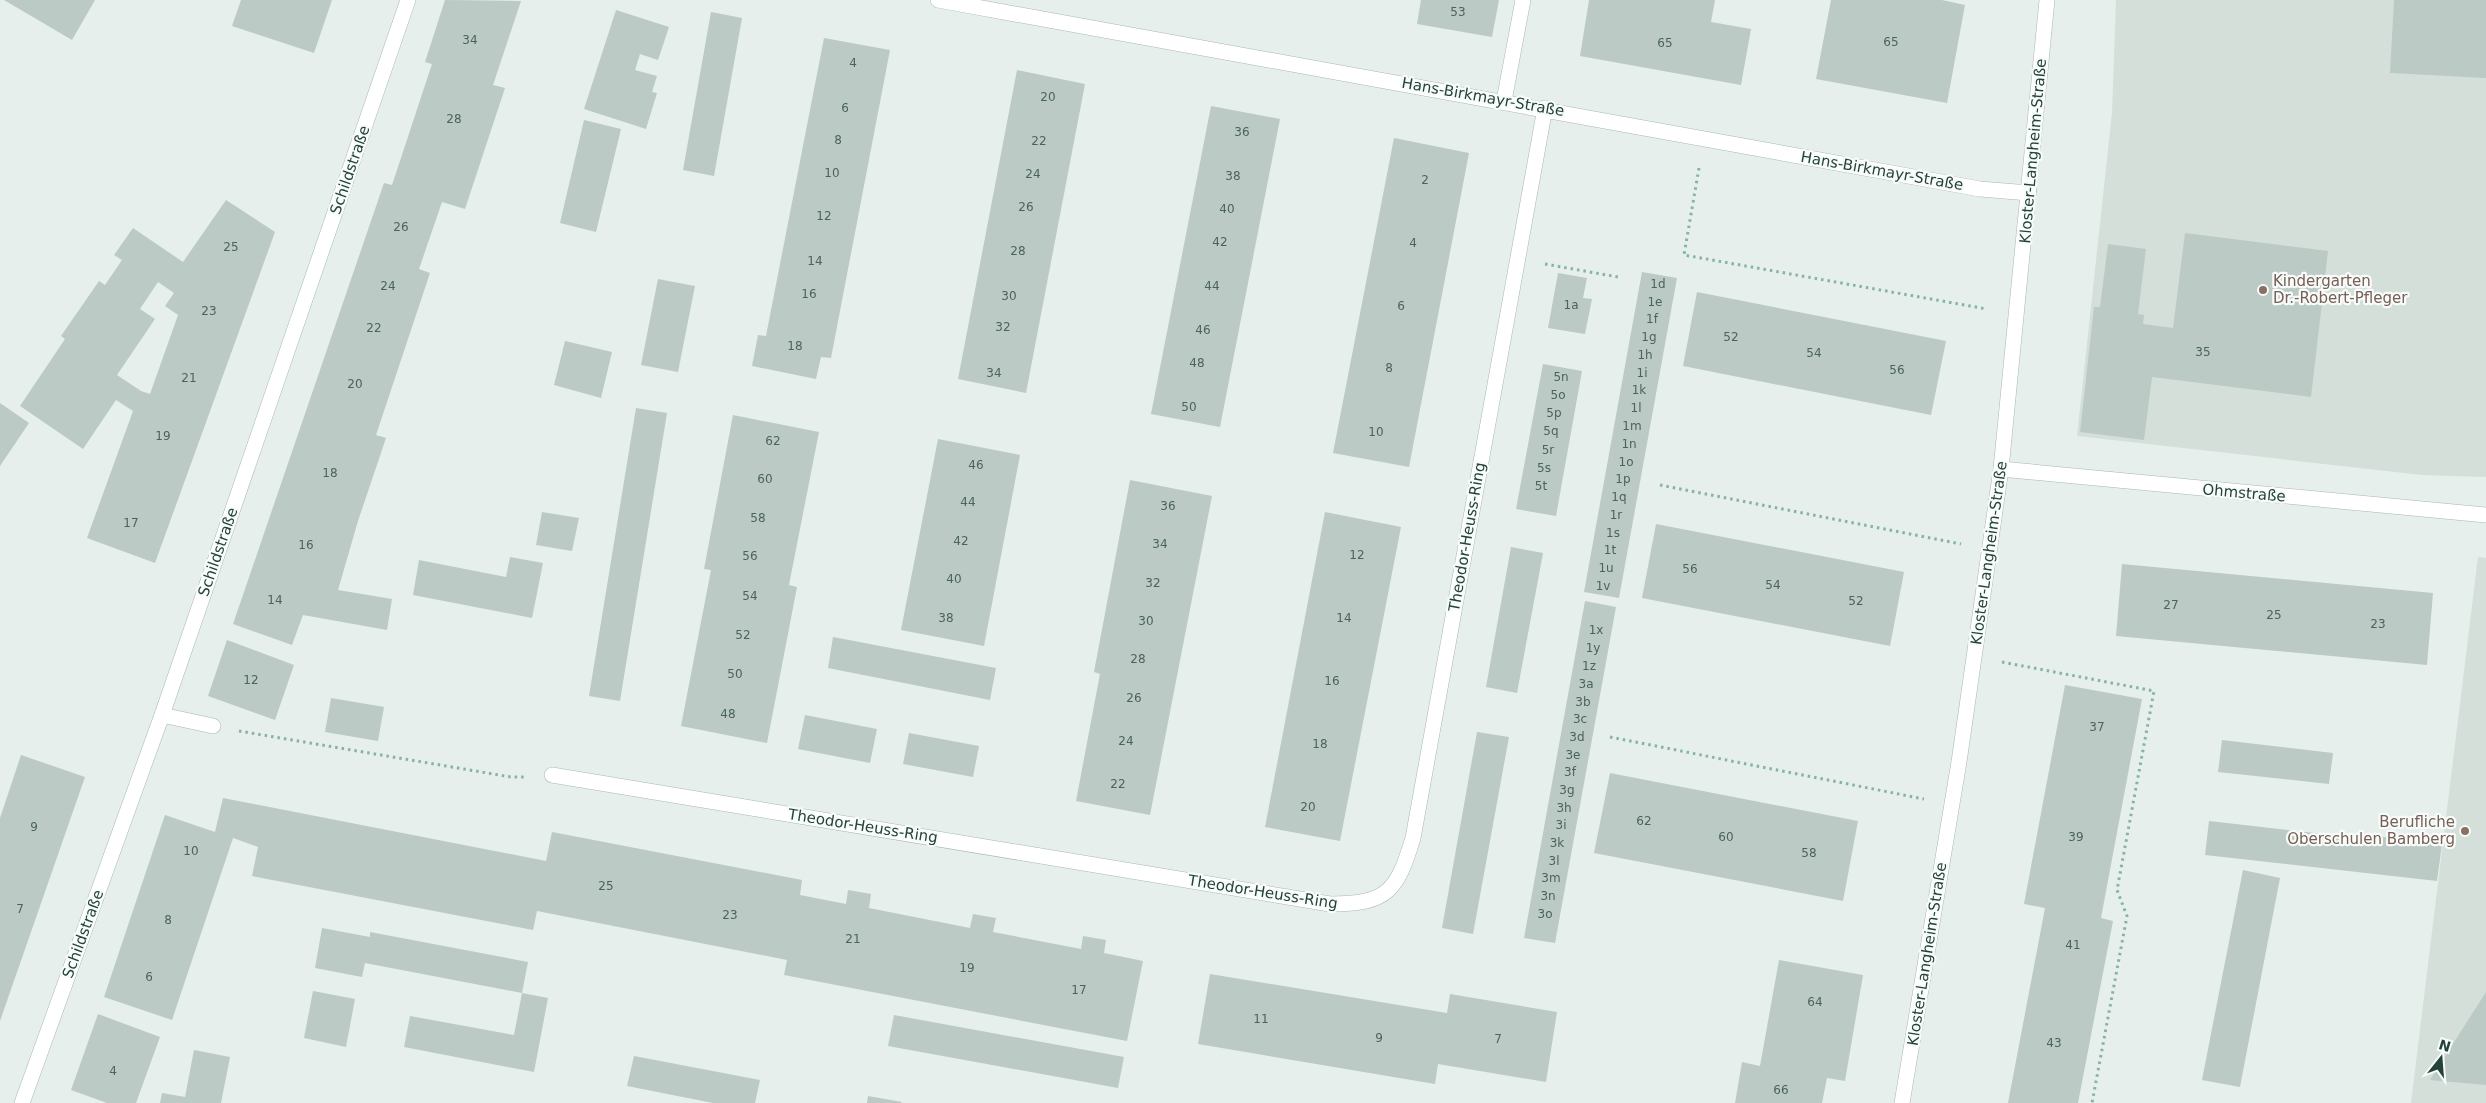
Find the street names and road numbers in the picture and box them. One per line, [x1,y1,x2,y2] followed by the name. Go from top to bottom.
[2016,58,2050,244] street label: Kloster-Langheim-Straße
[1400,74,1566,120] street label: Hans-Birkmayr-Straße
[326,123,374,217] street label: Schildstraße
[1799,148,1965,194] street label: Hans-Birkmayr-Straße
[1967,460,2011,646] street label: Kloster-Langheim-Straße
[1445,461,1489,614] street label: Theodor-Heuss-Ring
[2202,480,2286,506] street label: Ohmstraße
[194,505,242,599] street label: Schildstraße
[786,805,939,847] street label: Theodor-Heuss-Ring
[1904,861,1950,1047] street label: Kloster-Langheim-Straße
[1186,871,1339,913] street label: Theodor-Heuss-Ring
[59,887,107,981] street label: Schildstraße

